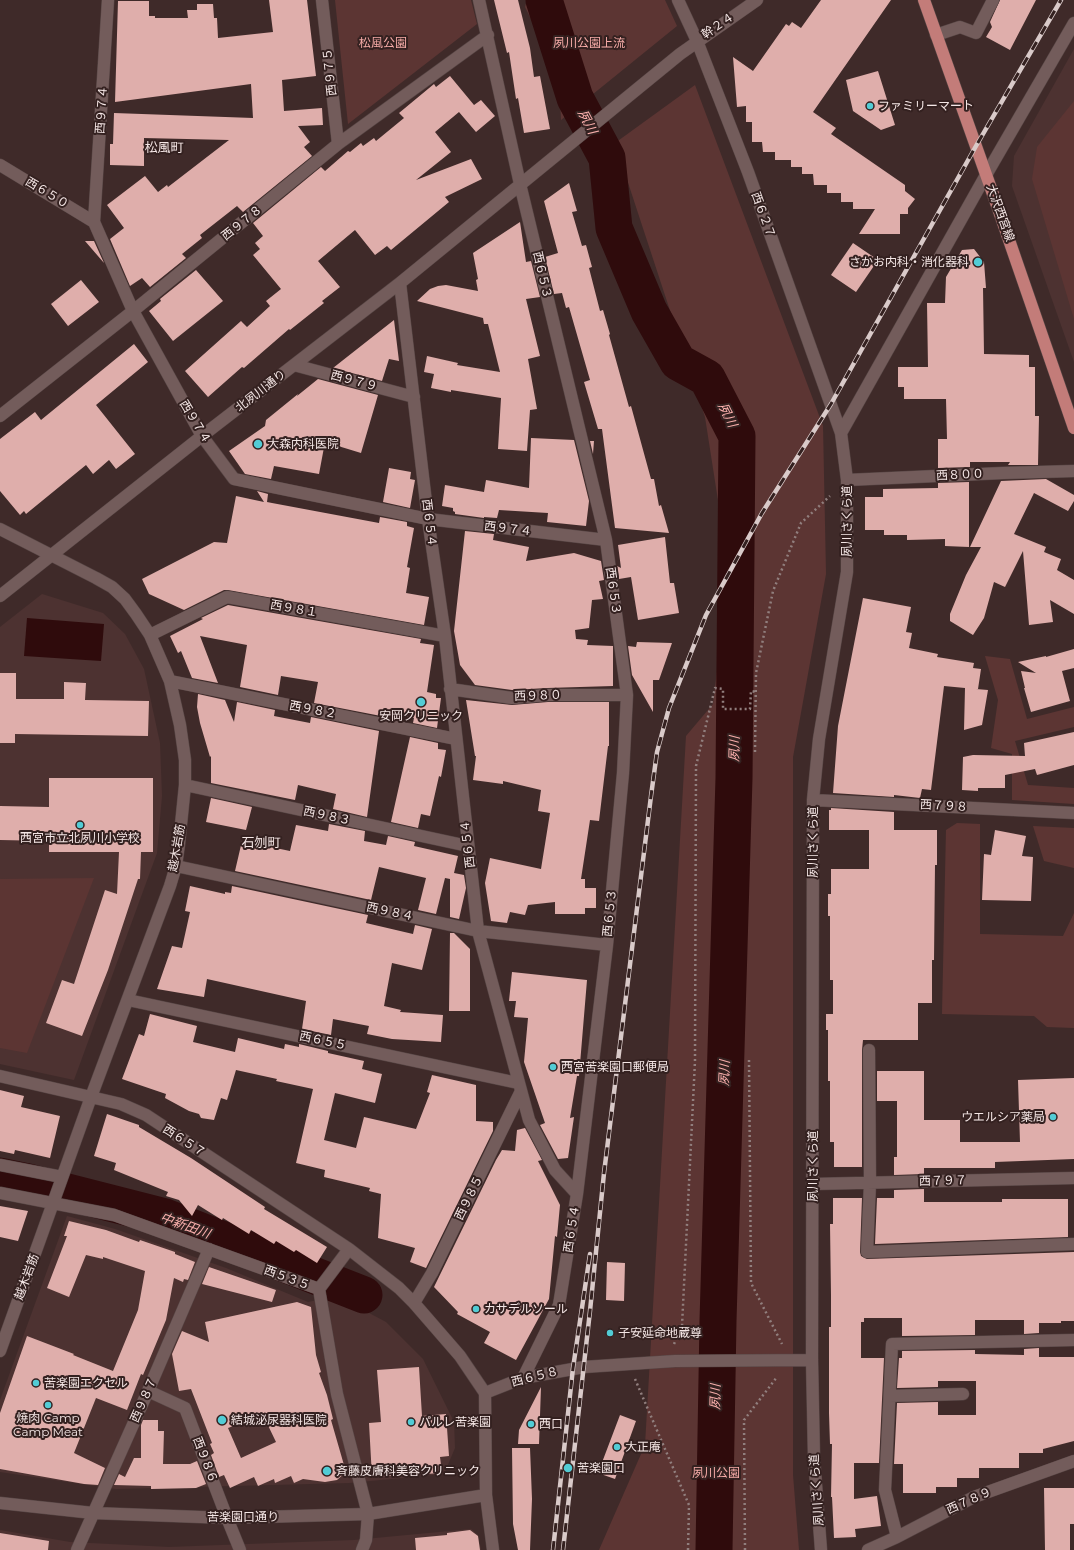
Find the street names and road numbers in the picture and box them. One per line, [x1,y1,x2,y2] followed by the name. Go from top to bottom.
[699,10,737,42] street label: 幹２４
[320,47,340,97] street label: 西９７５
[93,86,111,134] street label: 西９７４
[23,174,71,212] street label: 西６５０
[983,182,1017,244] street label: 大沢西宮線
[748,190,778,240] street label: 西６２７
[219,202,265,244] street label: 西９７８
[530,250,554,300] street label: 西６５３
[233,367,289,415] street label: 北夙川通り
[329,368,379,394] street label: 西９７９
[176,398,214,446] street label: 西９７４
[936,467,984,483] street label: 西８００
[840,485,854,557] street label: 夙川さくら道
[419,498,439,548] street label: 西６５４
[483,519,533,539] street label: 西９７４
[603,566,623,616] street label: 西６５３
[269,598,319,620] street label: 西９８１
[514,688,562,704] street label: 西９８０
[288,698,338,722] street label: 西９８２
[920,798,968,814] street label: 西７９８
[302,804,352,828] street label: 西９８３
[806,806,820,878] street label: 夙川さくら道
[458,819,478,869] street label: 西６５４
[166,823,188,873] street label: 越木岩筋
[600,888,620,938] street label: 西６５３
[365,900,415,924] street label: 西９８４
[298,1029,348,1053] street label: 西６５５
[160,1122,208,1160] street label: 西６５７
[806,1130,820,1202] street label: 夙川さくら道
[452,1173,486,1223] street label: 西９８５
[919,1173,967,1189] street label: 西７９７
[561,1204,583,1254] street label: 西６５４
[12,1252,42,1302] street label: 越木岩筋
[262,1263,312,1293] street label: 西５３５
[510,1364,560,1390] street label: 西６５８
[128,1375,160,1425] street label: 西９８７
[190,1435,220,1485] street label: 西９８６
[807,1454,827,1526] street label: 夙川さくら道
[944,1485,994,1517] street label: 西７８９
[207,1510,279,1524] street label: 苦楽園口通り

